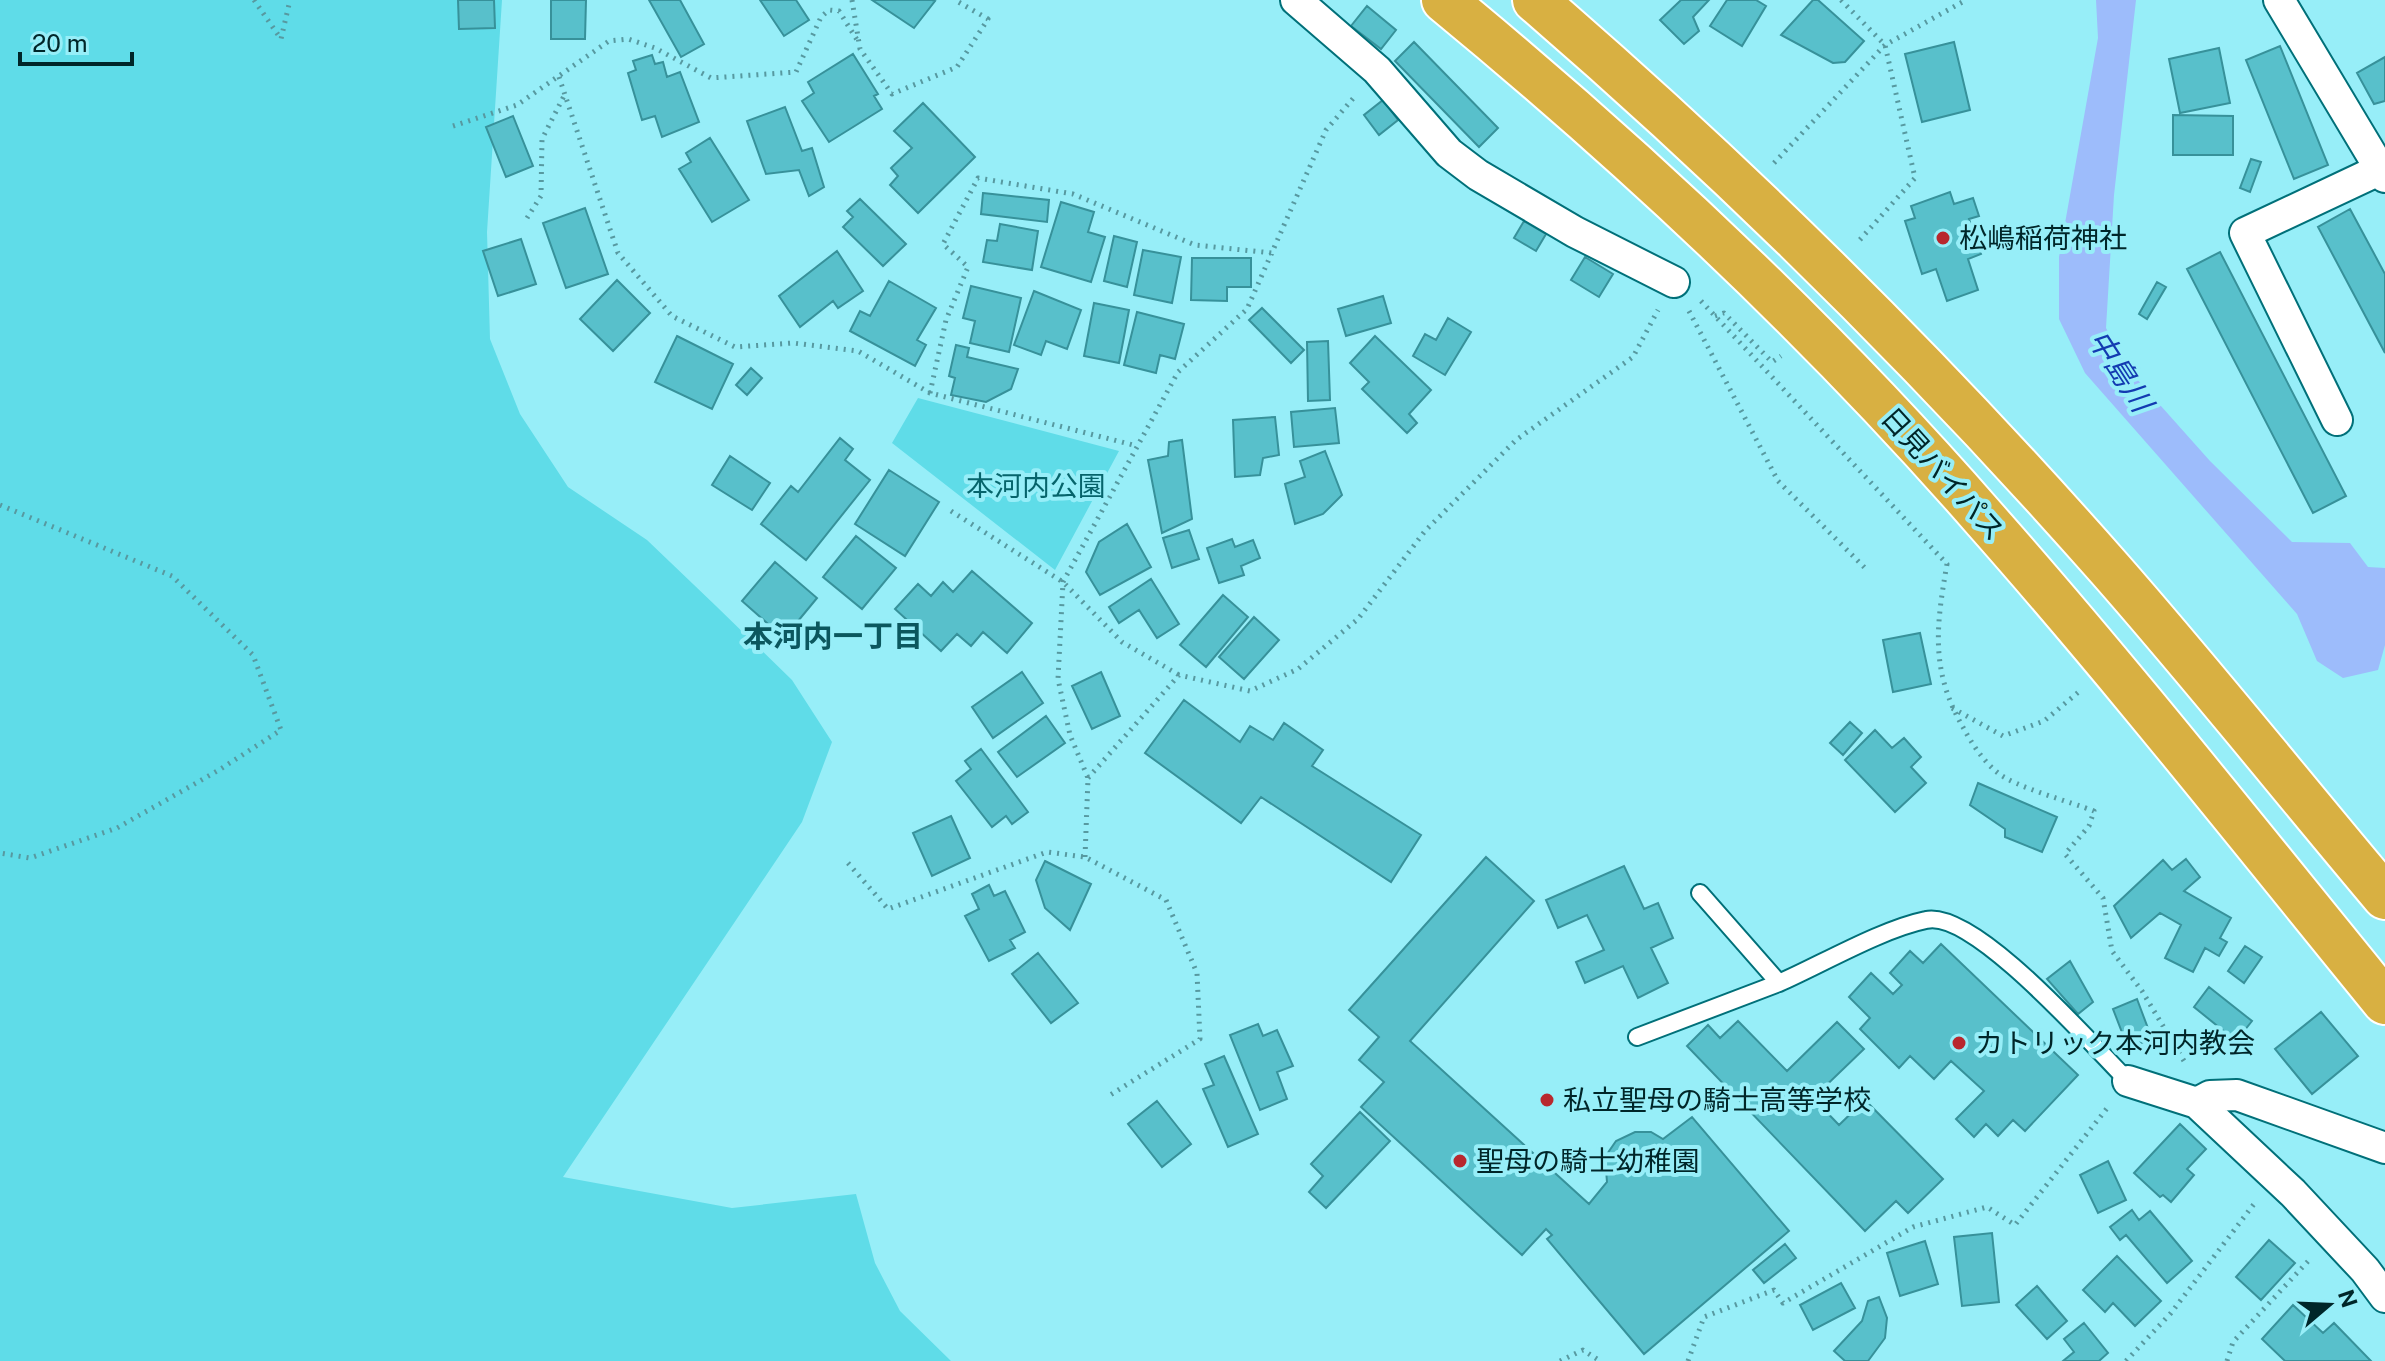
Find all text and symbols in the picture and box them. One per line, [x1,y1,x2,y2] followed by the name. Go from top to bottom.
[20,16,132,66] scale bar
[32,29,88,57] text: 20 m
[1959,221,2127,254] place label: 松嶋稲荷神社
[1934,229,1952,247] marker: 松嶋稲荷神社
[2081,323,2162,421] water label: 中島川
[1875,400,2012,547] street label: 日見バイパス
[966,469,1106,502] park label: 本河内公園
[743,618,923,654] district label: 本河内一丁目
[1975,1026,2255,1059] place label: カトリック本河内教会
[1950,1034,1968,1052] marker: カトリック本河内教会
[1563,1083,1871,1116] place label: 私立聖母の騎士高等学校
[1538,1091,1556,1109] marker: 私立聖母の騎士高等学校
[1476,1144,1700,1177] place label: 聖母の騎士幼稚園
[1451,1152,1469,1170] marker: 聖母の騎士幼稚園
[2289,1265,2369,1345] north arrow
[2333,1286,2363,1311] text: N

